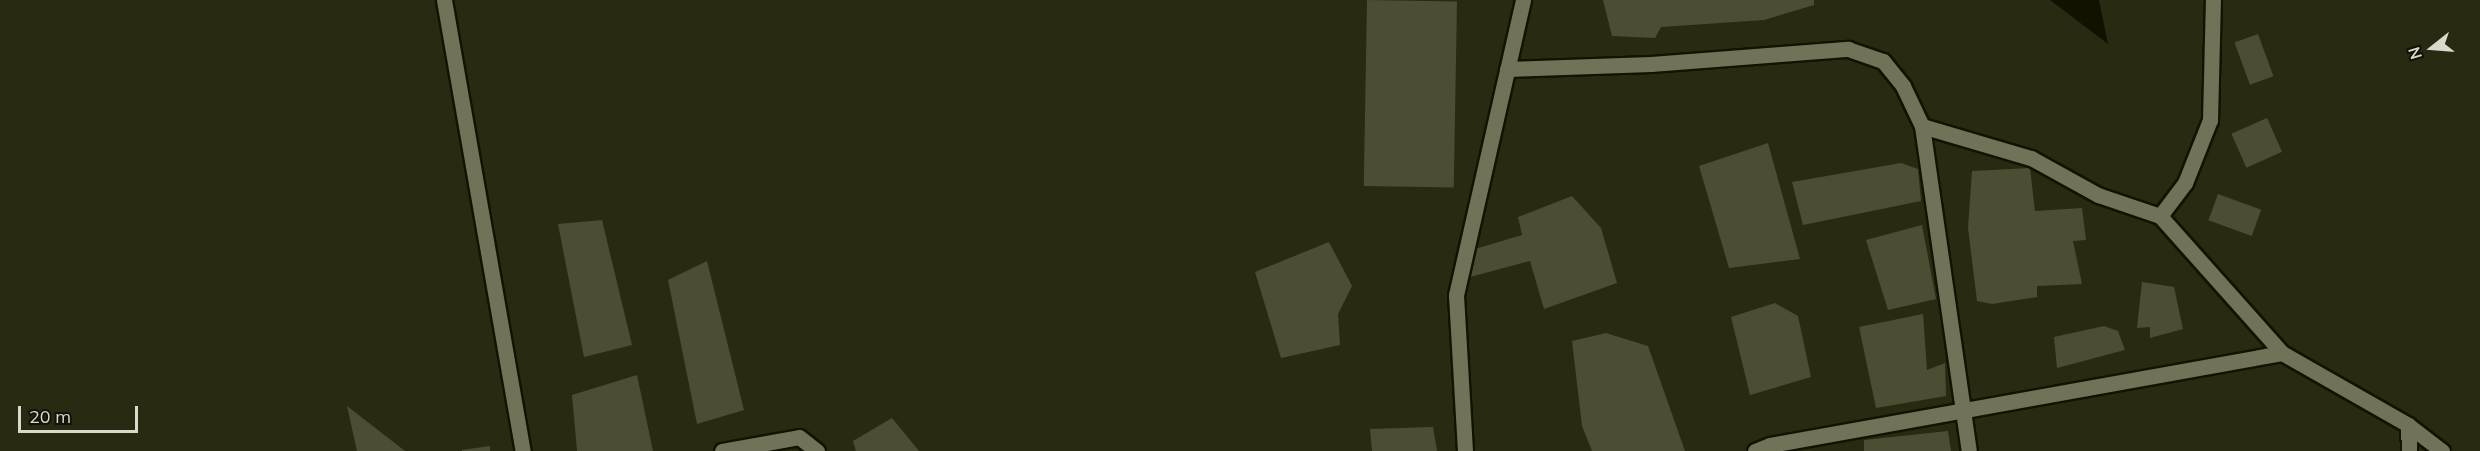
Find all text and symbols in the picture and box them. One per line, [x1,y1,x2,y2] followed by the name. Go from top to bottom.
[2402,18,2462,78] north arrow
[2403,45,2426,62] text: N
[21,394,141,432] scale bar
[29,405,71,428] text: 20 m

